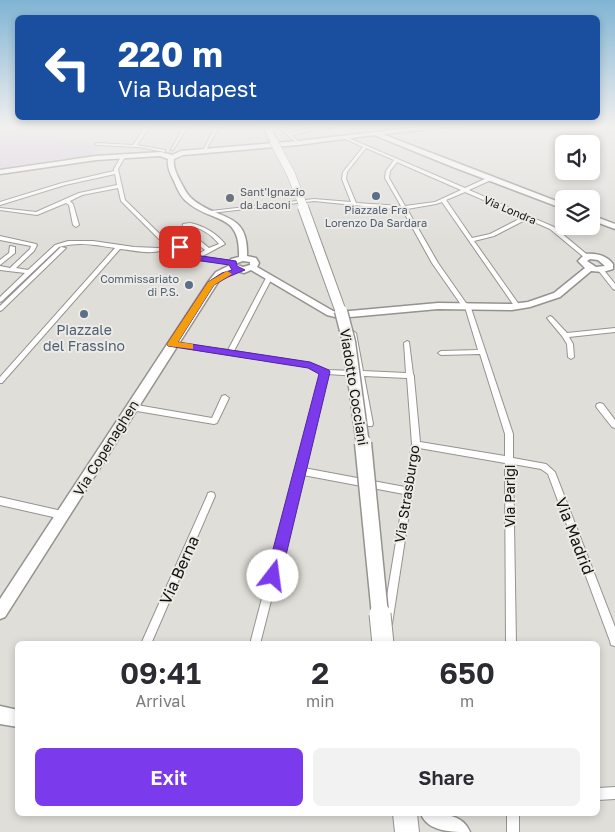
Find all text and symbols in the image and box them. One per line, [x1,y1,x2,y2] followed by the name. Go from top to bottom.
[118,33,223,75] text: 220 m
[35,35,100,100] icon: left
[118,75,257,102] text: Via Budapest
[555,135,600,235] map controls
[555,135,600,180] button: sound
[240,185,306,211] place label: Sant'Ignazio da Laconi
[370,190,382,202] marker: Piazzale Fra Lorenzo Da Sardara
[555,190,600,235] button: layers
[224,192,236,204] marker: Sant'Ignazio da Laconi
[482,193,538,226] street label: Via Londra
[325,203,427,229] place label: Piazzale Fra Lorenzo Da Sardara
[159,226,201,268] pin
[166,233,194,261] icon: arrive
[100,272,179,298] place label: Commissariato di P.S.
[183,279,195,291] marker: Commissariato di P.S.
[78,308,90,320] marker: Piazzale del Frassino
[43,321,125,354] place label: Piazzale del Frassino
[337,327,372,447] street label: Viadotto Cocciani
[69,397,142,499] street label: Via Copenaghen
[390,444,423,544] street label: Via Strasburgo
[501,464,518,528] street label: Via Parigi
[551,495,599,577] street label: Via Madrid
[155,533,203,607] street label: Via Berna
[246,549,298,601] position arrow
[120,655,201,691] text: 09:41
[311,655,329,691] text: 2
[439,655,495,691] text: 650
[135,691,186,711] text: Arrival
[306,691,334,711] text: min
[460,691,474,711] text: m
[35,748,303,806] button: Exit
[313,748,580,806] button: Share

